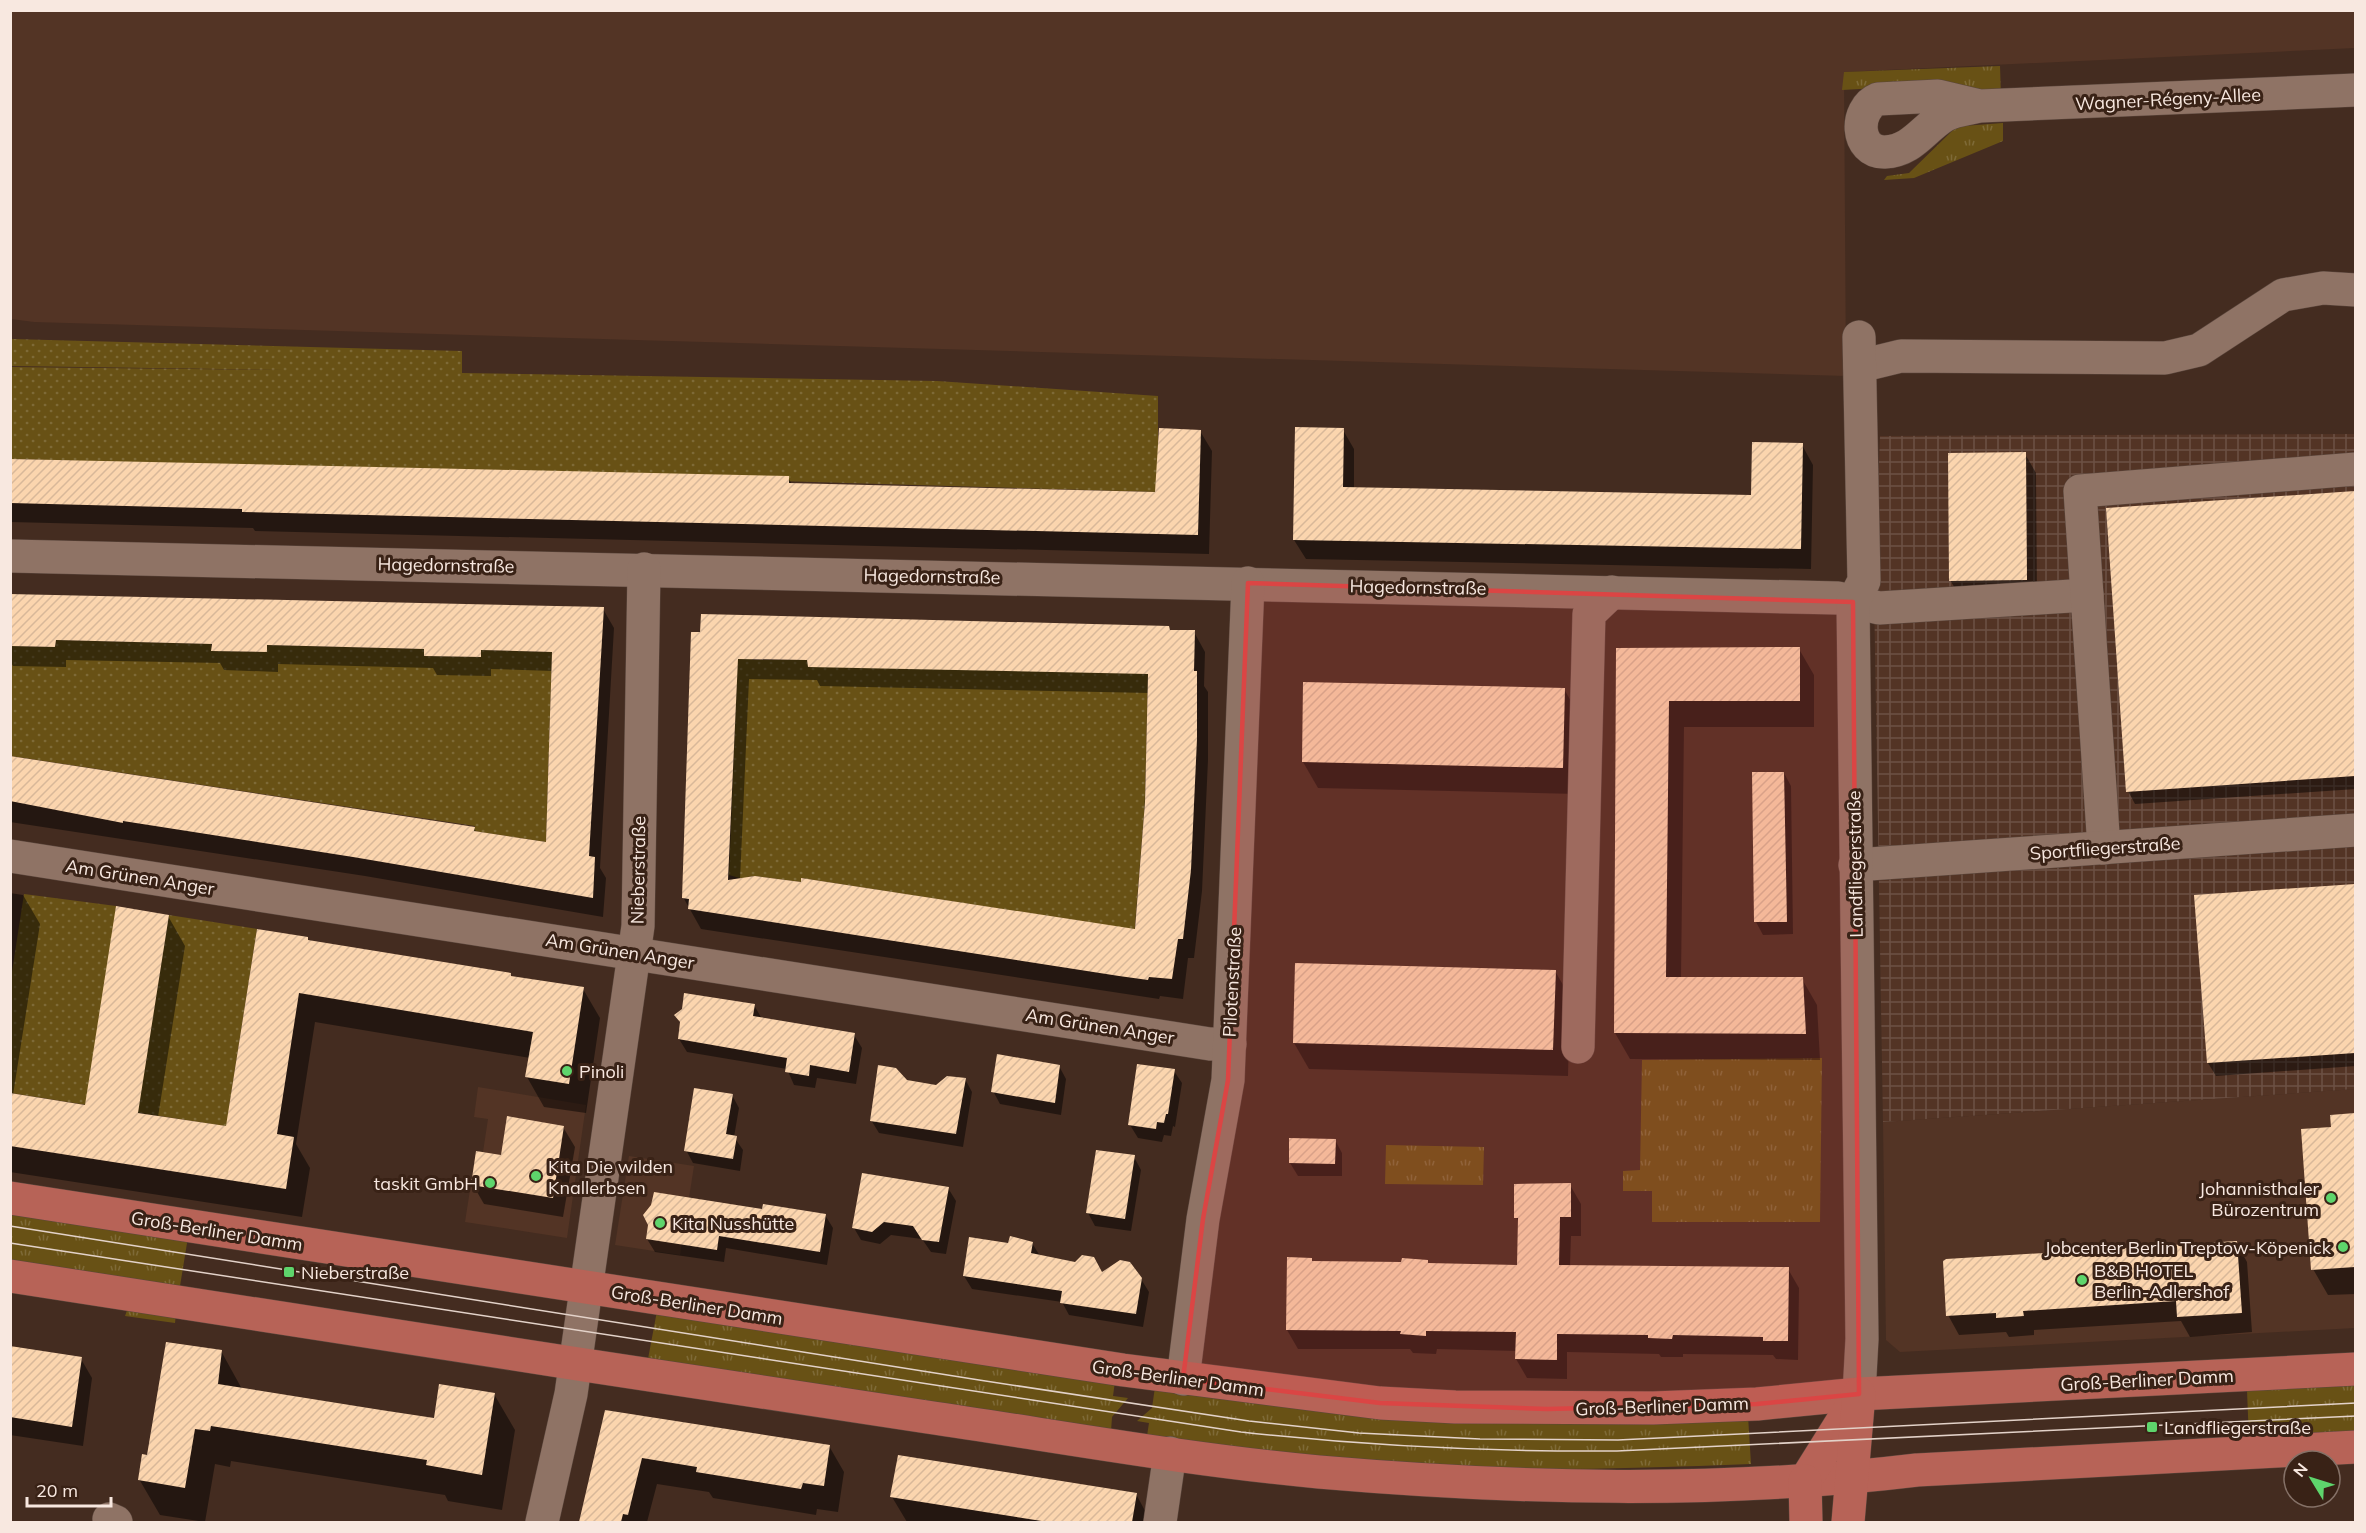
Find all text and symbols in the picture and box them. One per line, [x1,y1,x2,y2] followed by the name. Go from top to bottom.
[2075,83,2261,115] street label: Wagner-Régeny-Allee
[377,552,515,578] street label: Hagedornstraße
[863,563,1001,589] street label: Hagedornstraße
[1349,574,1487,600] street label: Hagedornstraße
[1842,790,1868,938] street label: Landfliegerstraße
[626,816,650,924] street label: Nieberstraße
[2029,831,2181,865] street label: Sportfliegerstraße
[64,854,217,900] street label: Am Grünen Anger
[1218,926,1246,1038] street label: Pilotenstraße
[544,928,697,974] street label: Am Grünen Anger
[1024,1003,1177,1049] street label: Am Grünen Anger
[579,1060,624,1083] place label: Pinoli
[560,1064,574,1078] marker: Pinoli
[548,1155,673,1199] place label: Kita Die wilden Knallerbsen
[529,1169,543,1183] marker: Kita Die wilden Knallerbsen
[374,1172,478,1195] place label: taskit GmbH
[483,1176,497,1190] marker: taskit GmbH
[2199,1177,2319,1221] place label: Johannisthaler Bürozentrum
[2324,1191,2338,1205] marker: Johannisthaler Bürozentrum
[129,1206,305,1256] street label: Groß-Berliner Damm
[672,1212,794,1235] place label: Kita Nusshütte
[653,1216,667,1230] marker: Kita Nusshütte
[2044,1236,2332,1259] place label: Jobcenter Berlin Treptow-Köpenick
[2336,1240,2350,1254] marker: Jobcenter Berlin Treptow-Köpenick
[2094,1259,2230,1303] place label: B&B HOTEL Berlin-Adlershof
[301,1261,409,1284] place label: Nieberstraße
[282,1265,296,1279] marker: Nieberstraße
[2075,1273,2089,1287] marker: B&B HOTEL Berlin-Adlershof
[609,1280,785,1330] street label: Groß-Berliner Damm
[1090,1355,1266,1401] street label: Groß-Berliner Damm
[2060,1364,2234,1396] street label: Groß-Berliner Damm
[1575,1391,1749,1421] street label: Groß-Berliner Damm
[2164,1416,2311,1439] place label: Landfliegerstraße
[2145,1420,2159,1434] marker: Landfliegerstraße
[2282,1449,2342,1509] north arrow
[2289,1459,2312,1481] text: N
[27,1470,111,1508] scale bar
[36,1479,78,1502] text: 20 m

